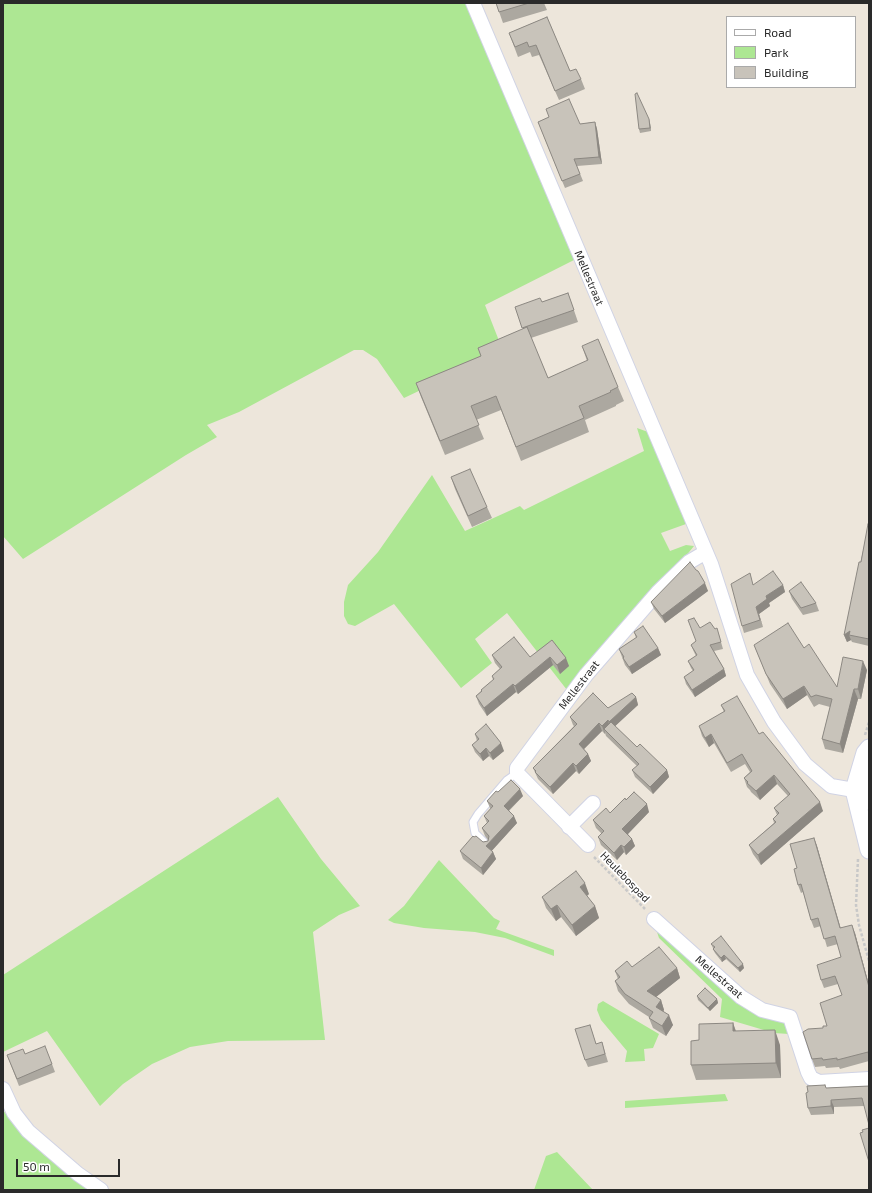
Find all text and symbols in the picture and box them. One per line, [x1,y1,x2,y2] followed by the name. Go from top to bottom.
[726,16,856,88] legend
[764,25,792,39] text: Road
[764,45,789,59] text: Park
[764,65,808,79] text: Building
[572,249,606,307] street label: Mellestraat
[556,658,602,712] street label: Mellestraat
[597,849,653,905] street label: Heulebospad
[693,953,745,1001] street label: Mellestraat
[18,1151,122,1177] scale bar
[23,1159,50,1173] text: 50 m

